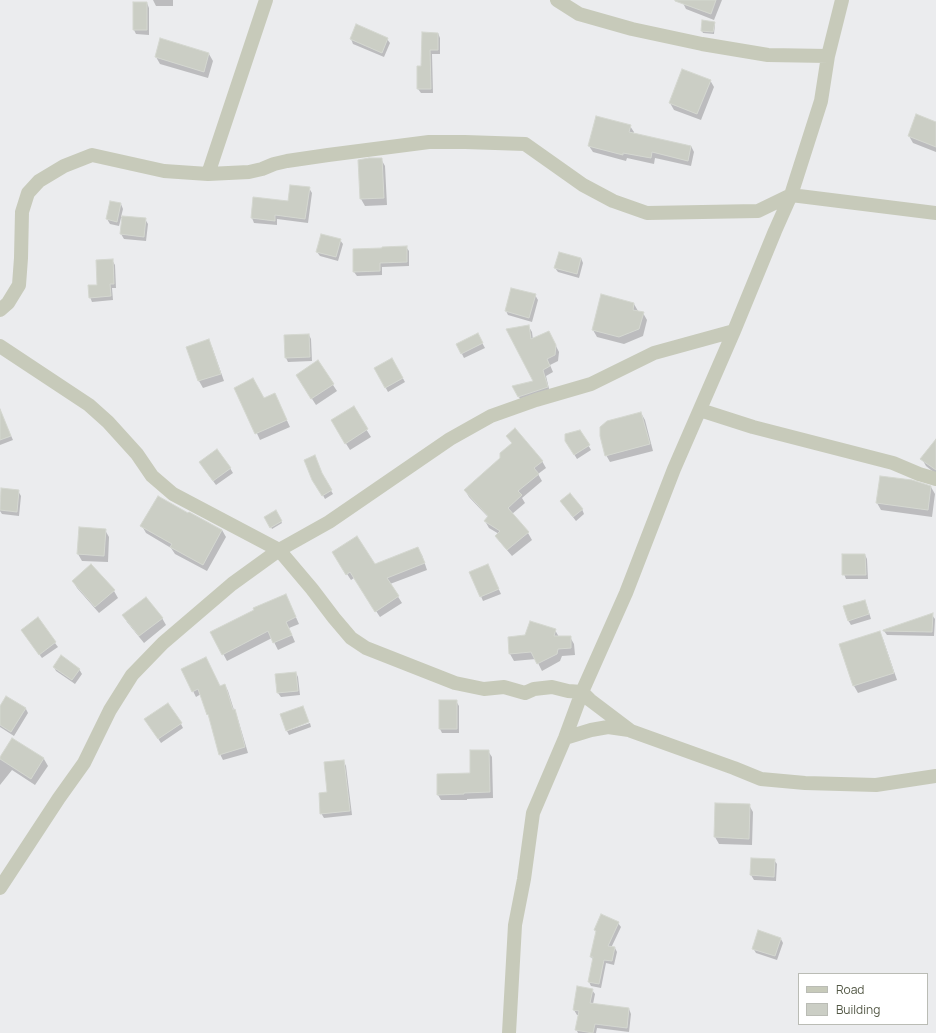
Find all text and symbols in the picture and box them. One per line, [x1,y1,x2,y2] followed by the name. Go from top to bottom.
[798,973,928,1025] legend
[836,981,864,998] text: Road
[836,1001,880,1018] text: Building

